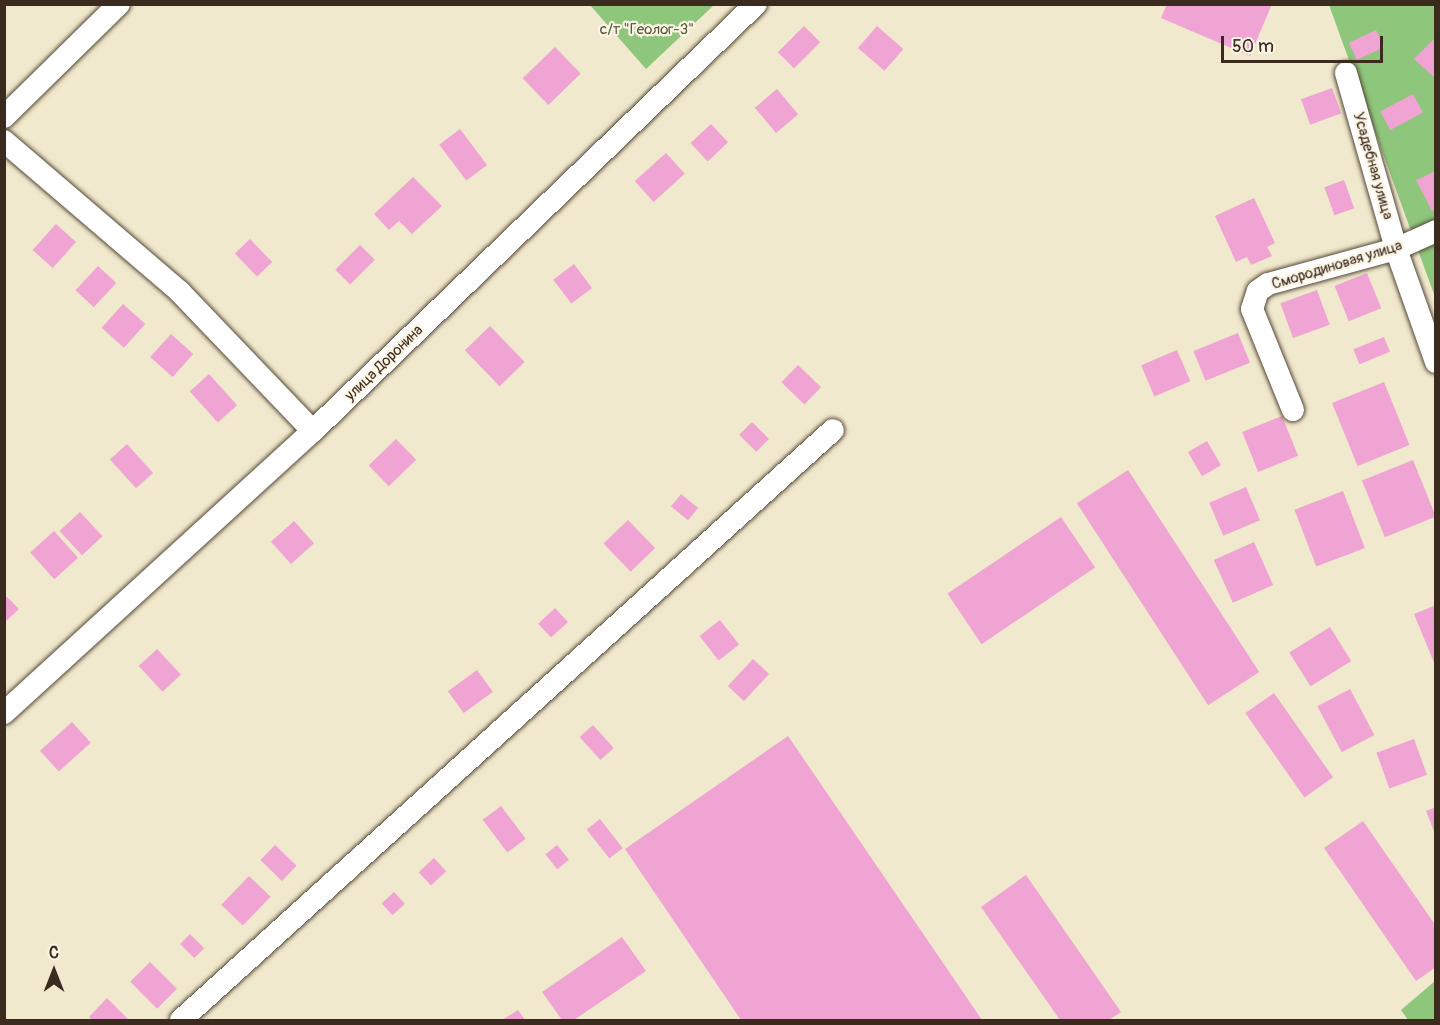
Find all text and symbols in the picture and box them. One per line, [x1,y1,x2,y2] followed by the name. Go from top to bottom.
[600,21,694,39] park label: с/т "Геолог-3"
[1224,24,1386,62] scale bar
[1232,35,1274,58] text: 50 m
[1349,110,1397,222] street label: Усадебная улица
[1270,237,1404,293] street label: Смородиновая улица
[341,321,427,405] street label: улица Доронина
[24,941,84,1001] north arrow
[49,943,59,963] text: С

